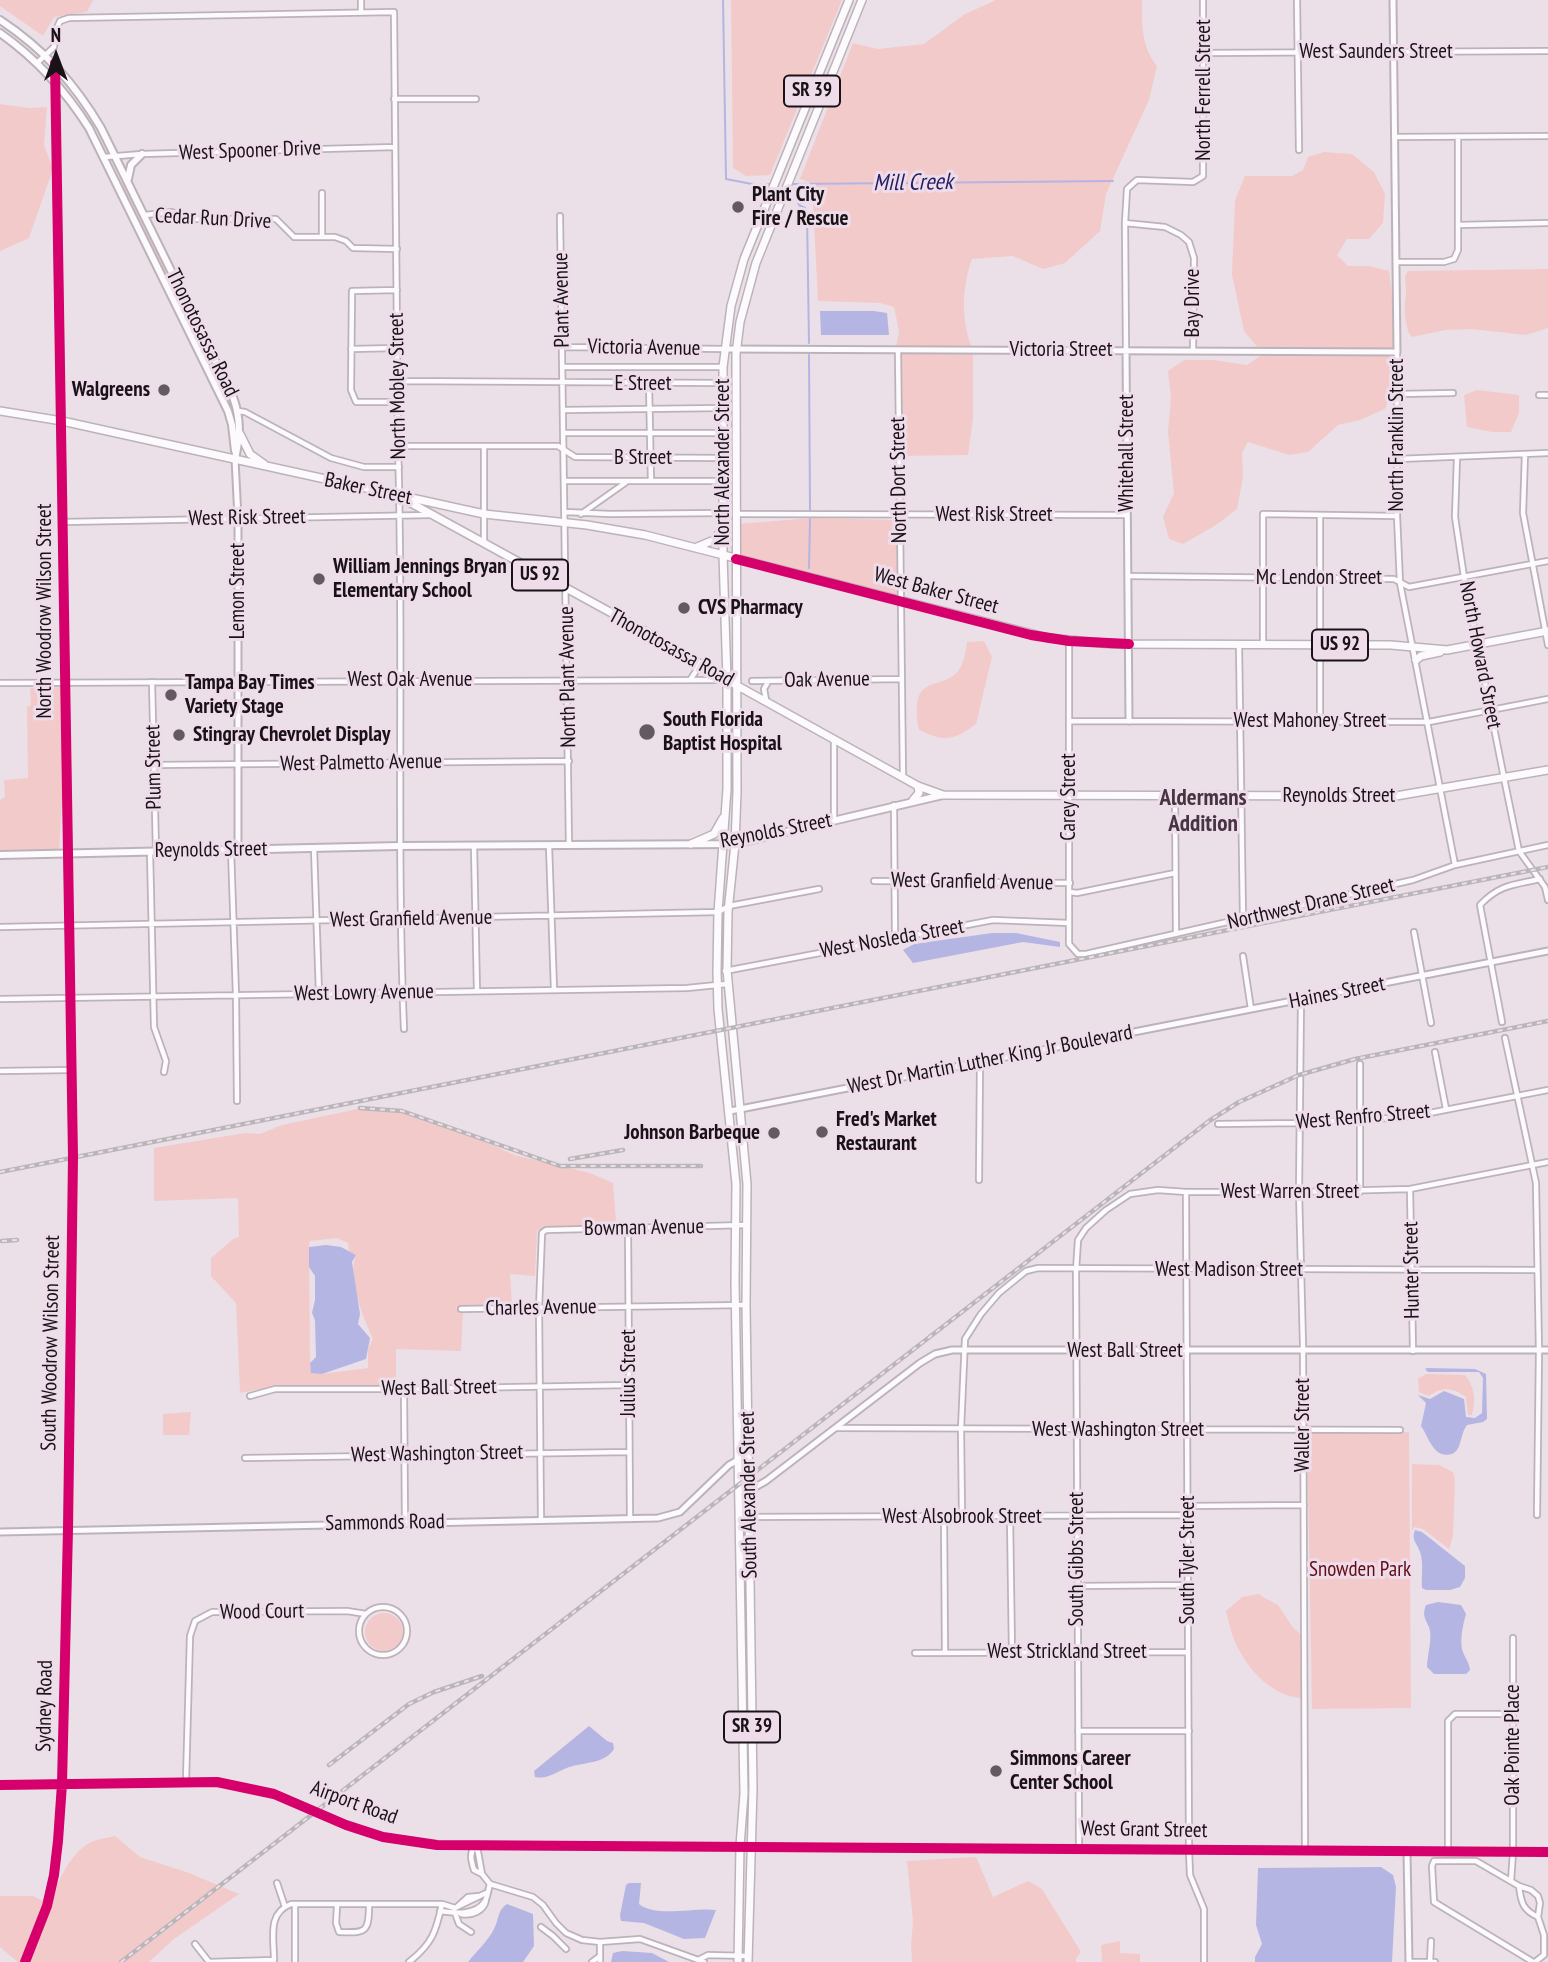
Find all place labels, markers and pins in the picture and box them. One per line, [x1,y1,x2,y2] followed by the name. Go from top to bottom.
[752,182,848,232] place label: Plant City Fire / Rescue
[730,199,746,215] marker: Plant City Fire / Rescue
[72,377,150,403] place label: Walgreens
[156,382,172,398] marker: Walgreens
[333,554,507,604] place label: William Jennings Bryan Elementary School
[311,571,327,587] marker: William Jennings Bryan Elementary School
[698,595,803,621] place label: CVS Pharmacy
[676,600,692,616] marker: CVS Pharmacy
[185,670,315,720] place label: Tampa Bay Times Variety Stage
[163,687,179,703] marker: Tampa Bay Times Variety Stage
[663,707,782,757] place label: South Florida Baptist Hospital
[193,722,390,748] place label: Stingray Chevrolet Display
[637,722,657,742] marker: South Florida Baptist Hospital
[171,727,187,743] marker: Stingray Chevrolet Display
[836,1107,937,1157] place label: Fred's Market Restaurant
[624,1120,760,1146] place label: Johnson Barbeque
[814,1124,830,1140] marker: Fred's Market Restaurant
[766,1125,782,1141] marker: Johnson Barbeque
[1010,1746,1131,1796] place label: Simmons Career Center School
[988,1763,1004,1779] marker: Simmons Career Center School

